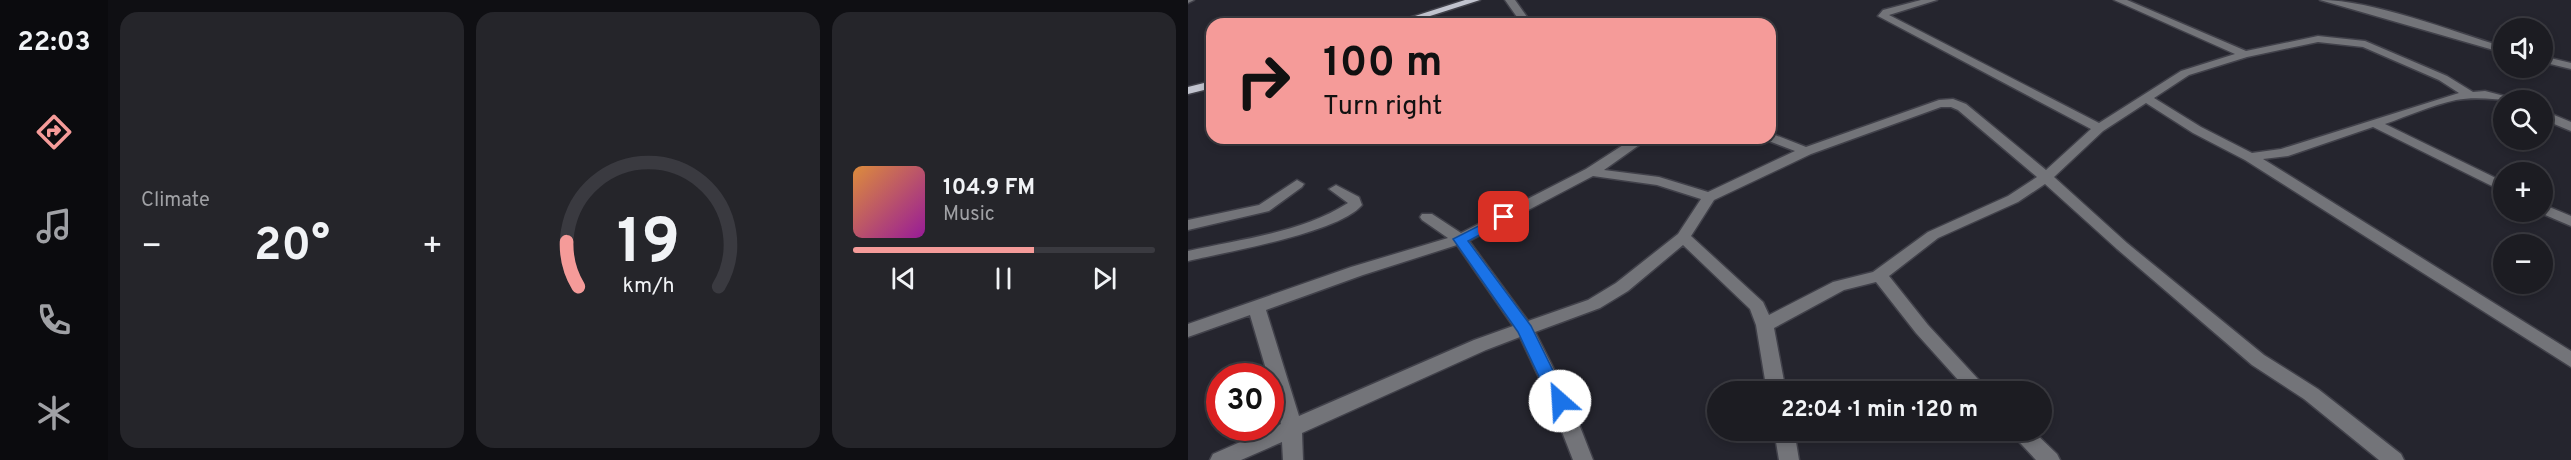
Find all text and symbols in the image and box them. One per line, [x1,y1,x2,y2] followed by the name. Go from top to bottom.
[2493,18,2553,294] map controls
[2493,18,2553,78] button: sound
[17,26,91,60] text: 22:03
[1323,38,1442,91] text: 100 m
[1224,42,1302,120] icon: right
[1323,90,1442,124] text: Turn right
[2493,90,2553,150] button: search
[33,111,75,153] icon: directions
[2493,162,2553,222] button: +
[943,175,1035,202] text: 104.9 FM
[141,188,210,214] text: Climate
[1478,191,1529,242] pin
[1487,200,1520,233] icon: arrive
[943,202,995,228] text: Music
[33,205,75,247] icon: music
[616,206,680,285] text: 19
[254,219,330,276] text: 20°
[141,227,162,269] text: −
[422,227,443,269] text: +
[2493,234,2553,294] button: −
[887,262,920,295] icon: previous
[987,262,1020,295] icon: pause
[1088,262,1121,295] icon: next
[622,273,674,300] text: km/h
[33,299,75,341] icon: phone
[1206,363,1284,441] speed limit sign: 30
[1528,369,1592,433] position arrow
[33,392,75,434] icon: climate
[1781,397,1978,424] text: 22:04 · 1 min · 120 m

